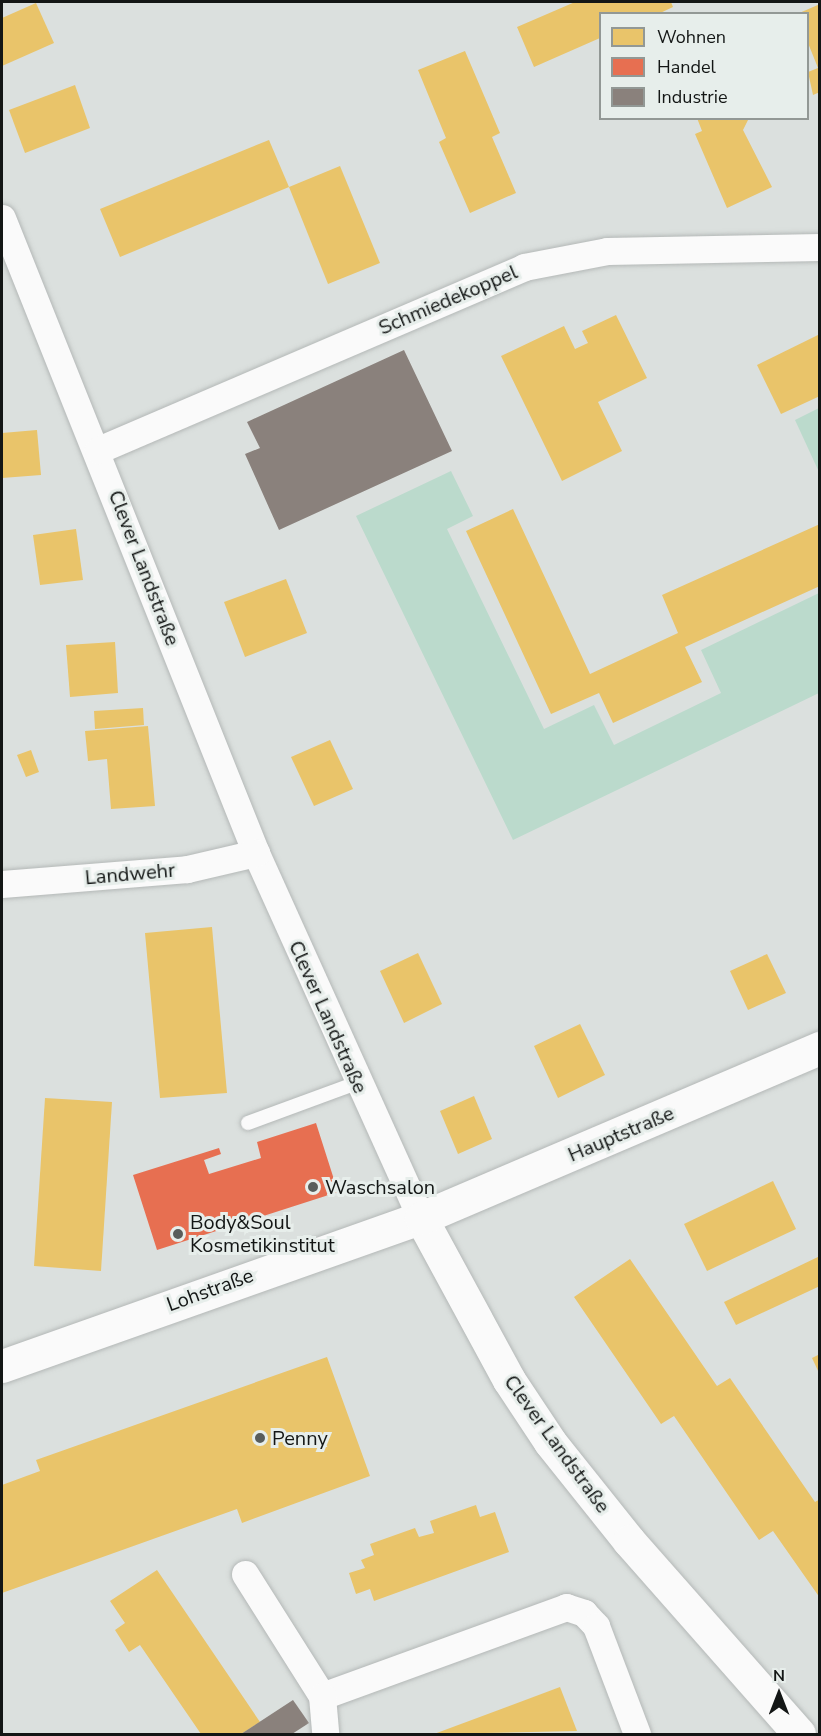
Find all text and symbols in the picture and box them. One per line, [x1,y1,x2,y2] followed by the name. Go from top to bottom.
[599,12,809,120] legend
[657,25,726,49] text: Wohnen
[657,55,716,79] text: Handel
[657,85,728,109] text: Industrie
[375,260,521,340] street label: Schmiedekoppel
[103,487,185,649] street label: Clever Landstraße
[84,858,176,890] street label: Landwehr
[284,937,372,1097] street label: Clever Landstraße
[564,1101,678,1167] street label: Hauptstraße
[325,1175,435,1199] place label: Waschsalon
[306,1180,320,1194] marker: Waschsalon
[190,1210,335,1257] place label: Body&Soul Kosmetikinstitut
[171,1227,185,1241] marker: Body&Soul Kosmetikinstitut
[163,1263,257,1317] street label: Lohstraße
[499,1370,615,1518] street label: Clever Landstraße
[272,1426,328,1450] place label: Penny
[253,1431,267,1445] marker: Penny
[749,1664,809,1724] north arrow
[773,1665,785,1687] text: N

